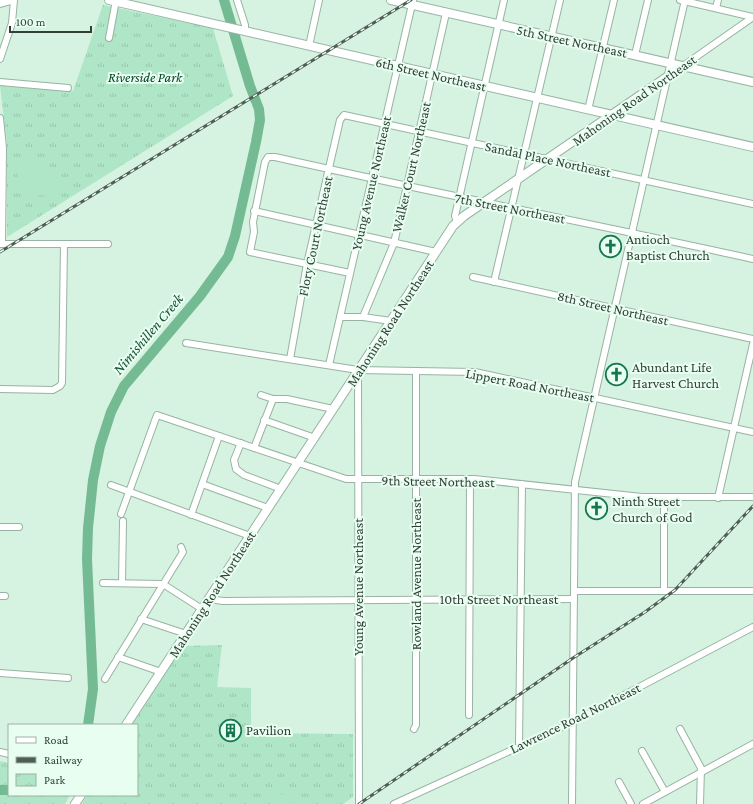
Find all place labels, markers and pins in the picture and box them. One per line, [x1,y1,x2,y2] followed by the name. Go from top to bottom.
[626,231,710,263] place label: Antioch Baptist Church
[597,234,623,260] church icon: Antioch Baptist Church
[632,359,720,391] place label: Abundant Life Harvest Church
[603,362,629,388] church icon: Abundant Life Harvest Church
[612,493,693,525] place label: Ninth Street Church of God
[584,496,610,522] church icon: Ninth Street Church of God
[217,717,243,743] building icon: Pavilion
[246,722,292,738] place label: Pavilion

